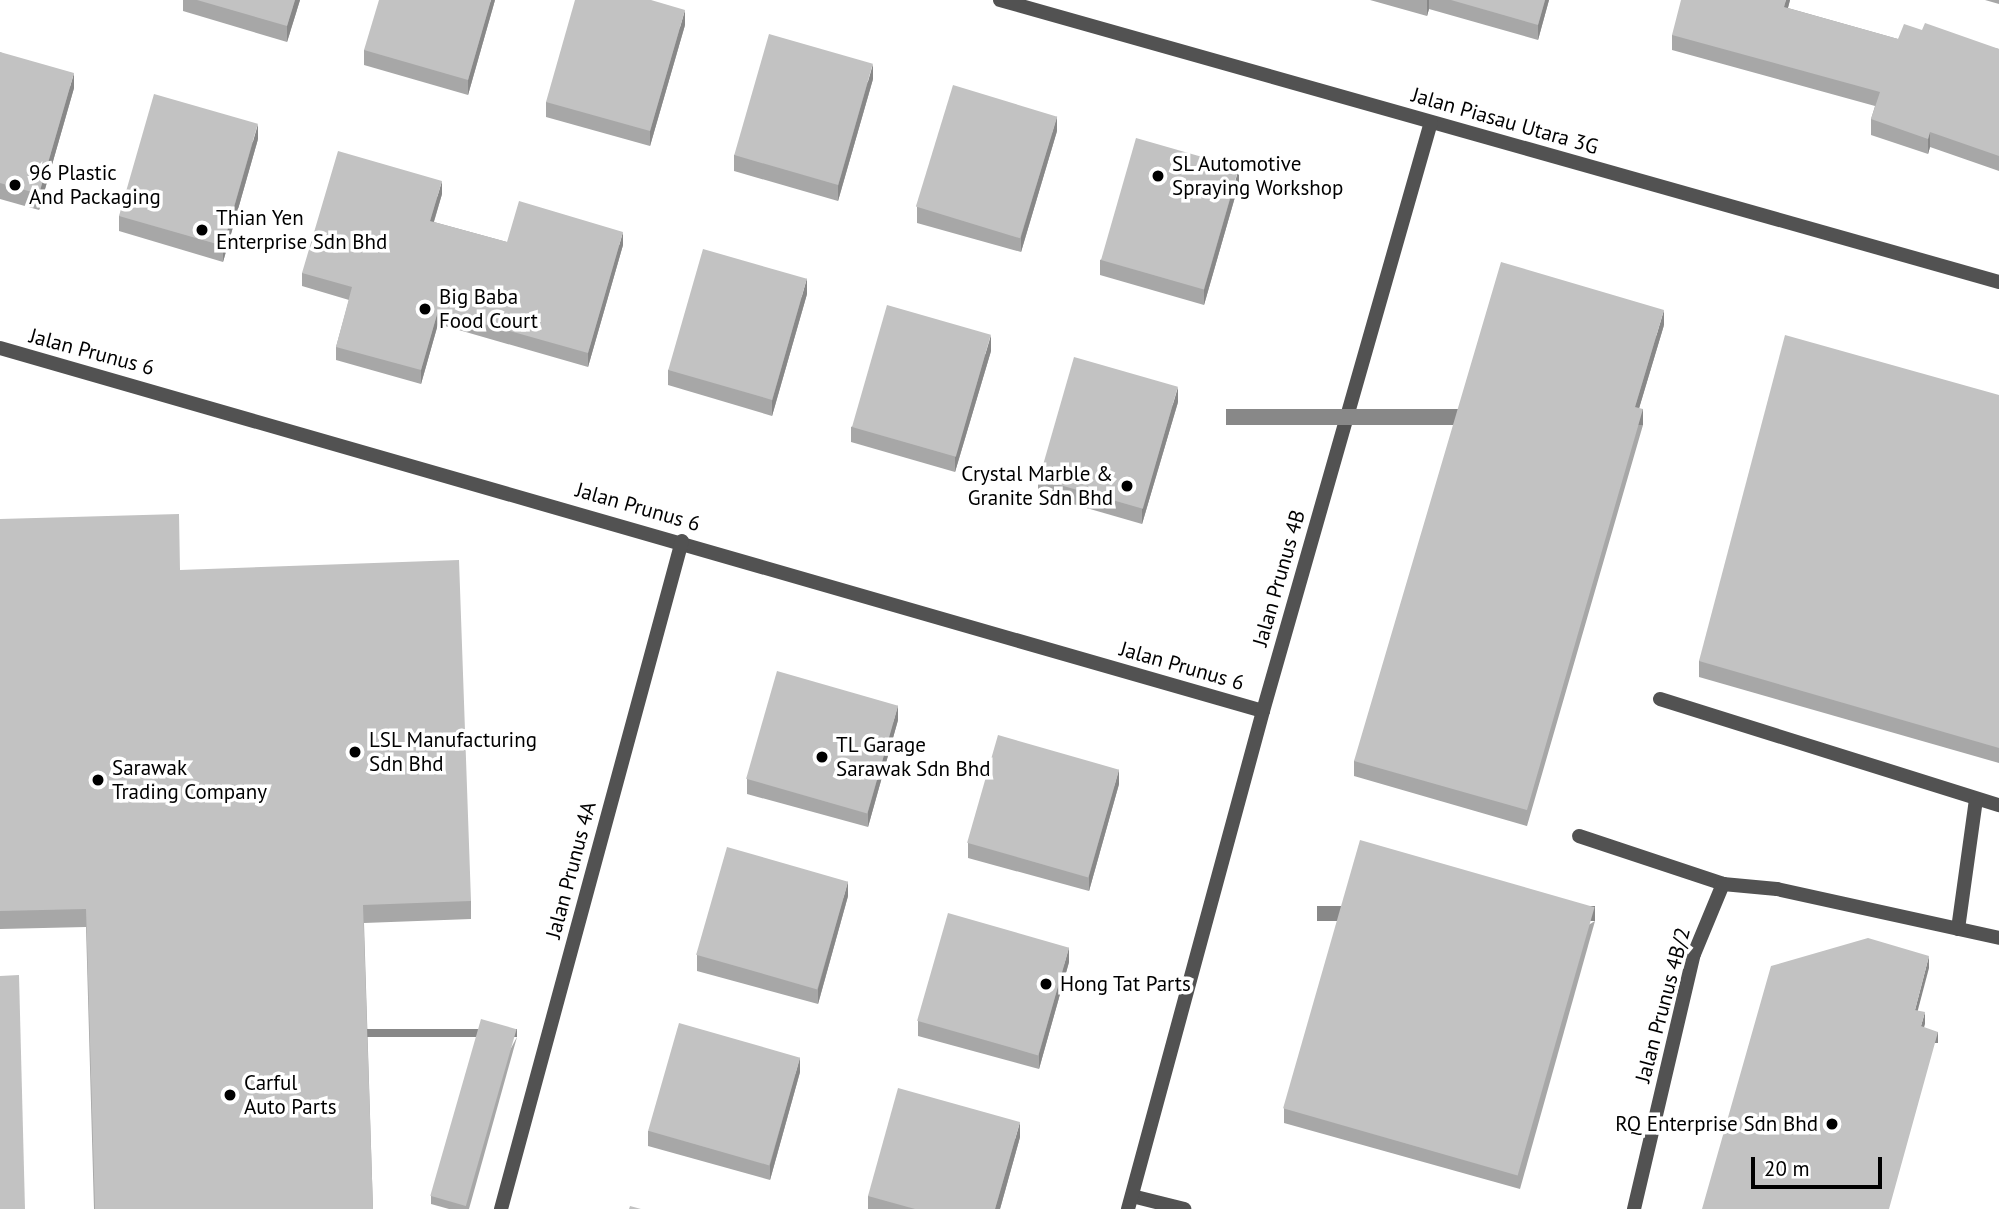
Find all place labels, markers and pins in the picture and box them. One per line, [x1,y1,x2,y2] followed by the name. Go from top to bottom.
[1172,151,1344,201] place label: SL Automotive Spraying Workshop
[29,160,161,210] place label: 96 Plastic And Packaging
[1150,168,1166,184] marker: SL Automotive Spraying Workshop
[7,177,23,193] marker: 96 Plastic And Packaging
[216,205,387,255] place label: Thian Yen Enterprise Sdn Bhd
[194,222,210,238] marker: Thian Yen Enterprise Sdn Bhd
[439,284,538,334] place label: Big Baba Food Court
[417,301,433,317] marker: Big Baba Food Court
[961,461,1113,511] place label: Crystal Marble & Granite Sdn Bhd
[1119,478,1135,494] marker: Crystal Marble & Granite Sdn Bhd
[369,727,538,777] place label: LSL Manufacturing Sdn Bhd
[836,732,991,782] place label: TL Garage Sarawak Sdn Bhd
[347,744,363,760] marker: LSL Manufacturing Sdn Bhd
[814,749,830,765] marker: TL Garage Sarawak Sdn Bhd
[112,755,267,805] place label: Sarawak Trading Company
[90,772,106,788] marker: Sarawak Trading Company
[1060,971,1191,997] place label: Hong Tat Parts
[1038,976,1054,992] marker: Hong Tat Parts
[244,1070,337,1120] place label: Carful Auto Parts
[222,1087,238,1103] marker: Carful Auto Parts
[1615,1111,1818,1137] place label: RQ Enterprise Sdn Bhd
[1824,1116,1840,1132] marker: RQ Enterprise Sdn Bhd

